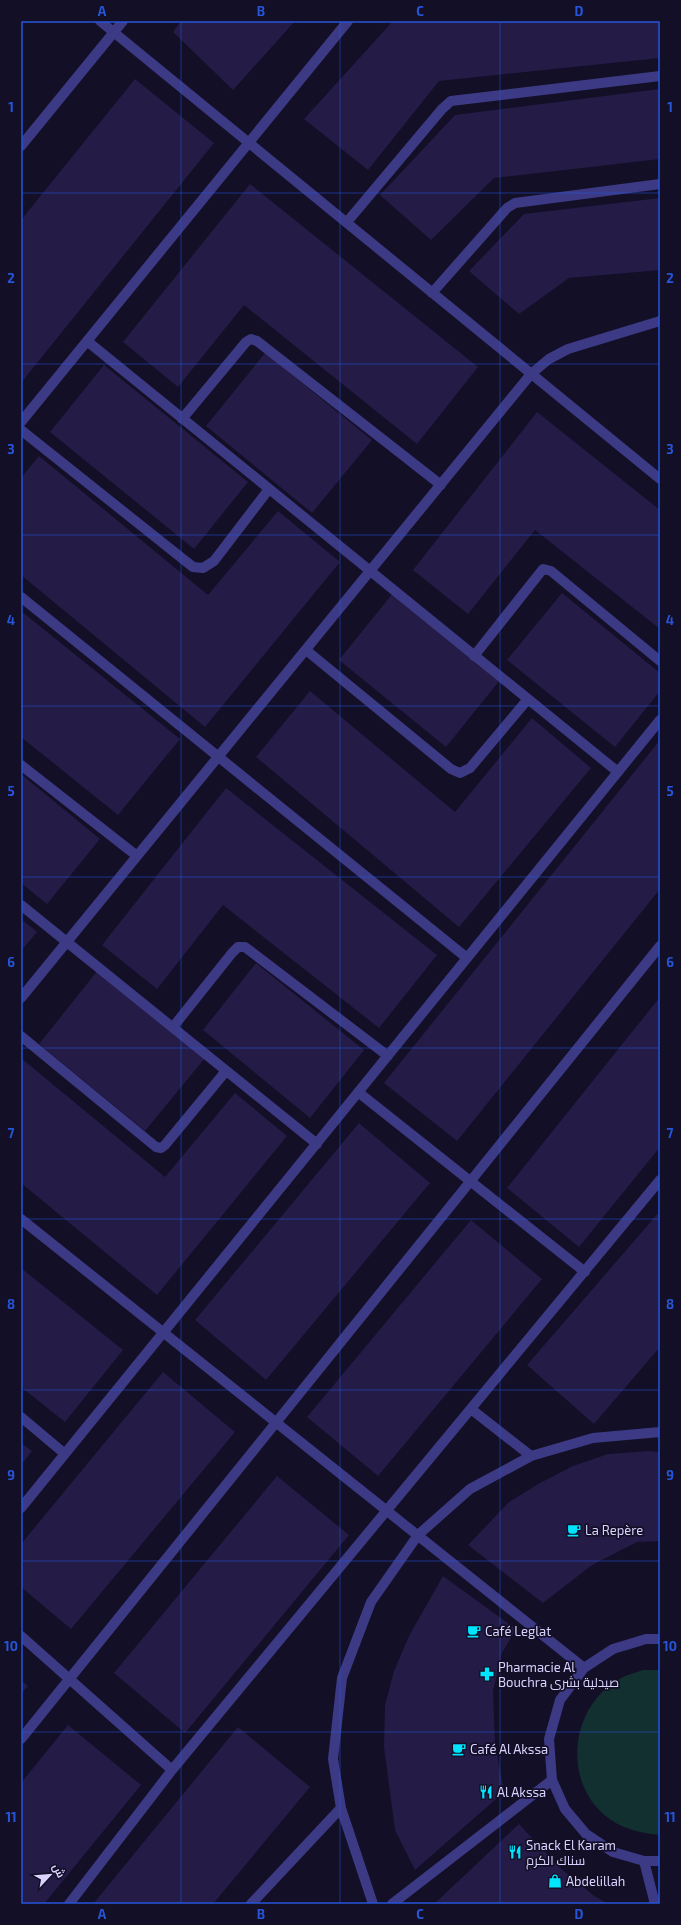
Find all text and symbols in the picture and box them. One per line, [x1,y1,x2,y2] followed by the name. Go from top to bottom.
[98,3,107,19] text: A
[257,3,265,19] text: B
[416,3,424,19] text: C
[575,3,584,19] text: D
[8,99,14,115] text: 1
[667,99,673,115] text: 1
[7,270,15,286] text: 2
[666,270,674,286] text: 2
[7,441,15,457] text: 3
[666,441,674,457] text: 3
[7,612,15,628] text: 4
[666,612,674,628] text: 4
[7,783,15,799] text: 5
[666,783,674,799] text: 5
[7,954,15,970] text: 6
[666,954,674,970] text: 6
[8,1125,15,1141] text: 7
[667,1125,674,1141] text: 7
[7,1296,15,1312] text: 8
[666,1296,674,1312] text: 8
[7,1467,15,1483] text: 9
[666,1467,674,1483] text: 9
[566,1522,582,1538] cafe icon: La Repère
[585,1522,643,1538] place label: La Repère
[466,1623,482,1639] cafe icon: Café Leglat
[485,1623,551,1639] place label: Café Leglat
[4,1638,18,1654] text: 10
[663,1638,677,1654] text: 10
[498,1659,619,1690] place label: Pharmacie Al Bouchra صيدلية بشرى
[479,1666,495,1682] pharmacy icon: Pharmacie Al Bouchra صيدلية بشرى
[451,1741,467,1757] cafe icon: Café Al Akssa
[470,1741,548,1757] place label: Café Al Akssa
[478,1784,494,1800] restaurant icon: Al Akssa
[497,1784,546,1800] place label: Al Akssa
[5,1809,17,1825] text: 11
[664,1809,676,1825] text: 11
[526,1837,616,1870] place label: Snack El Karam سناك الكرم
[507,1844,523,1860] restaurant icon: Snack El Karam سناك الكرم
[30,1855,70,1895] north arrow
[50,1861,68,1880] text: ش
[547,1873,563,1889] shop icon: Abdelillah
[566,1873,625,1889] place label: Abdelillah
[98,1906,107,1922] text: A
[257,1906,265,1922] text: B
[416,1906,424,1922] text: C
[575,1906,584,1922] text: D

